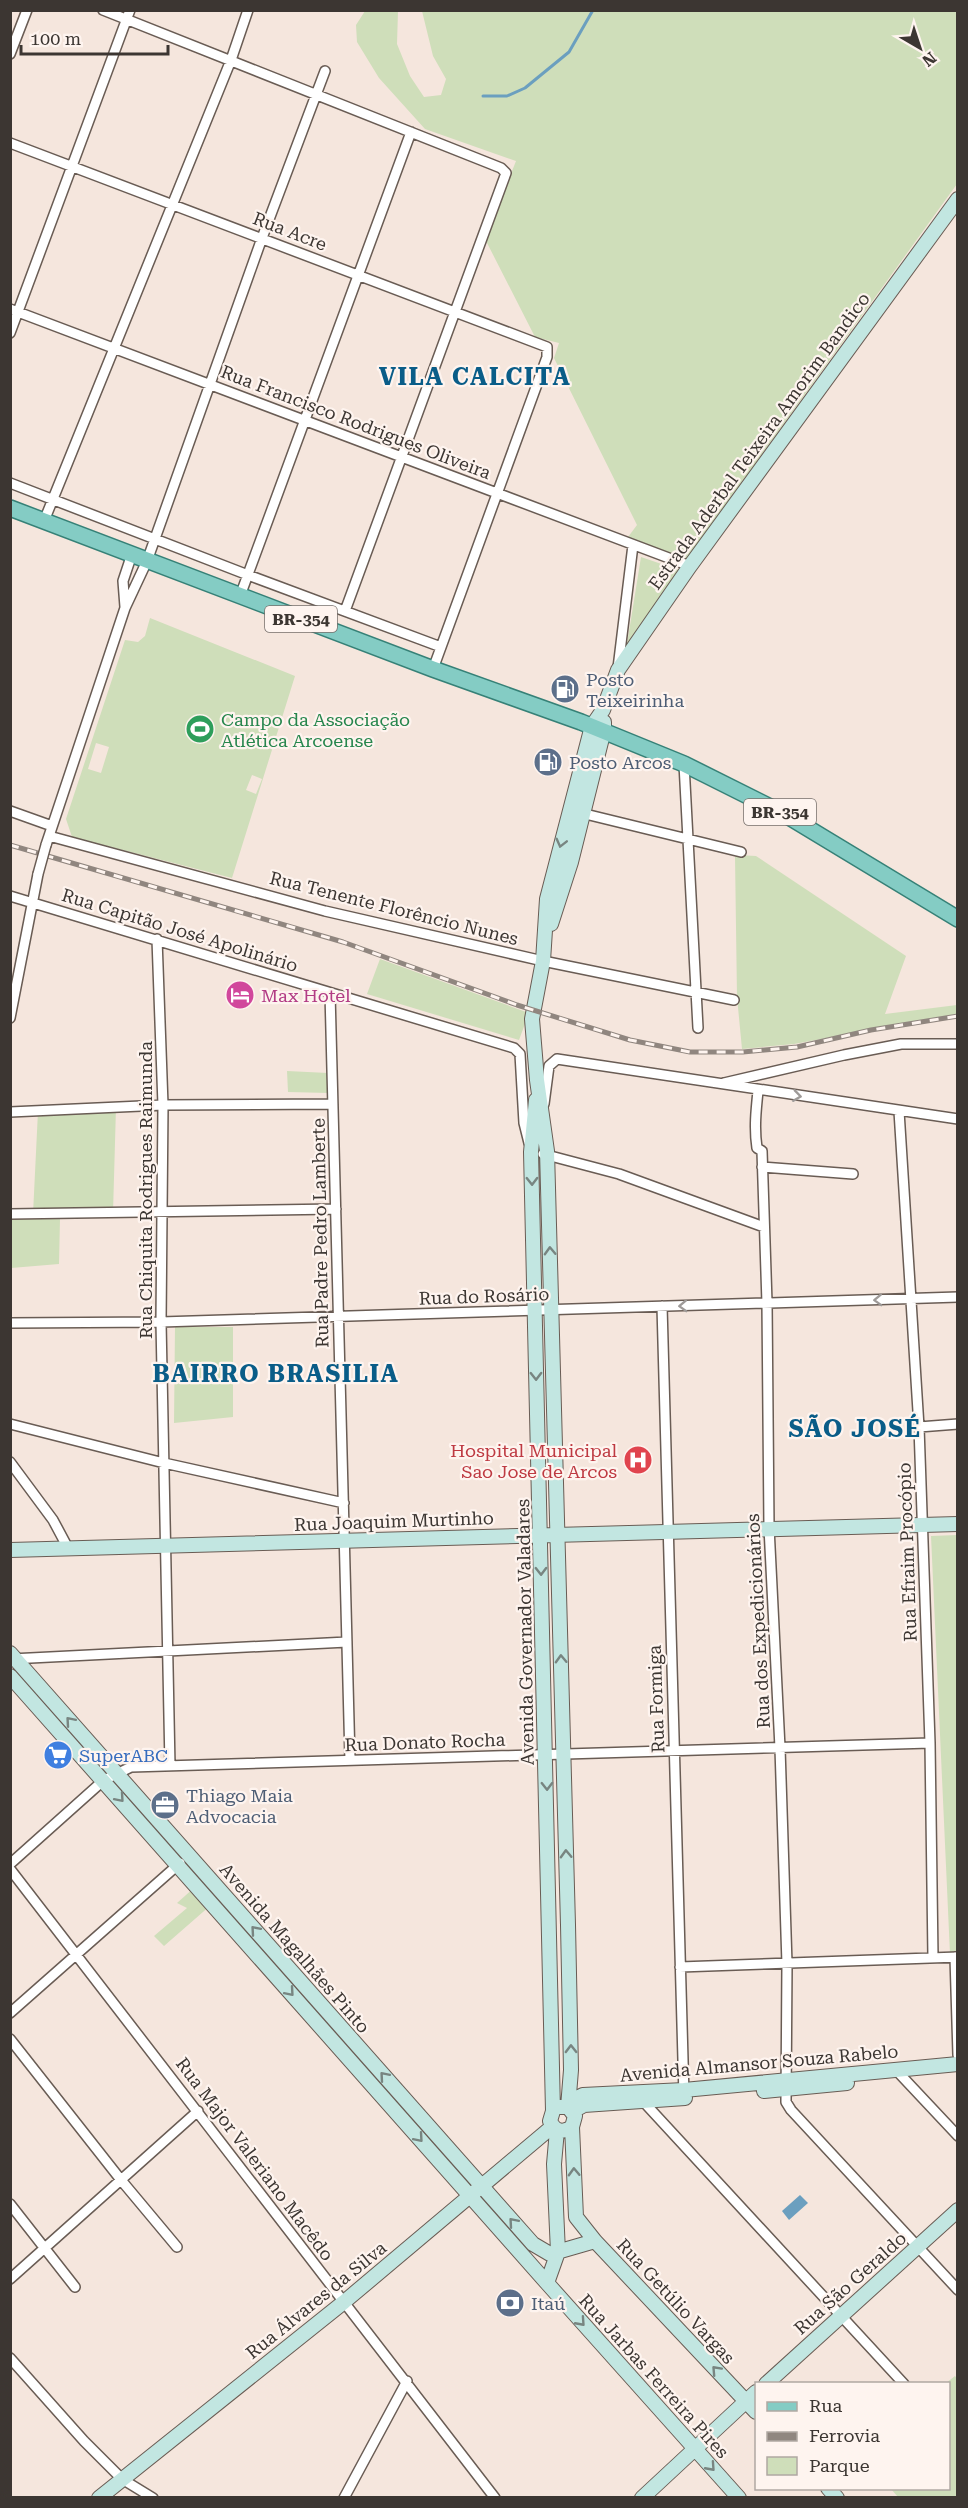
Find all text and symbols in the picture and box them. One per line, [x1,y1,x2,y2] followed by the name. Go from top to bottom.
[21,18,168,56] scale bar
[890,18,950,78] north arrow
[30,28,81,49] text: 100 m
[918,48,940,71] text: N
[250,207,330,255] street label: Rua Acre
[644,288,874,594] street label: Estrada Aderbal Teixeira Amorim Bandico
[218,361,494,483] street label: Rua Francisco Rodrigues Oliveira
[379,363,571,391] district label: VILA CALCITA
[265,606,337,632] road number: BR-354
[586,669,684,711] place label: Posto Teixeirinha
[549,673,581,705] fuel station icon: Posto Teixeirinha
[221,709,410,751] place label: Campo da Associação Atlética Arcoense
[184,713,216,745] sports icon: Campo da Associação Atlética Arcoense
[532,746,564,778] fuel station icon: Posto Arcos
[569,752,671,773] place label: Posto Arcos
[744,799,816,825] road number: BR-354
[556,837,568,848] one-way arrow
[267,867,521,949] street label: Rua Tenente Florêncio Nunes
[59,884,301,976] street label: Rua Capitão José Apolinário
[224,979,256,1011] hotel icon: Max Hotel
[261,985,351,1006] place label: Max Hotel
[135,1041,156,1339] street label: Rua Chiquita Rodrigues Raimunda
[792,1090,802,1102] one-way arrow
[307,1118,333,1348] street label: Rua Padre Pedro Lamberte
[525,1176,538,1185] one-way arrow
[544,1247,556,1256] one-way arrow
[418,1283,550,1309] street label: Rua do Rosário
[874,1293,883,1306] one-way arrow
[679,1299,688,1312] one-way arrow
[153,1360,399,1388] district label: BAIRRO BRASILIA
[530,1371,543,1380] one-way arrow
[788,1413,922,1443] district label: SÃO JOSÉ
[450,1440,617,1482] place label: Hospital Municipal Sao Jose de Arcos
[622,1444,654,1476] hospital icon: Hospital Municipal Sao Jose de Arcos
[893,1462,921,1642] street label: Rua Efraim Procópio
[512,1499,538,1765] street label: Avenida Governador Valadares
[294,1507,494,1535] street label: Rua Joaquim Murtinho
[742,1513,774,1729] street label: Rua dos Expedicionários
[535,1566,548,1575] one-way arrow
[644,1644,668,1753] street label: Rua Formiga
[555,1655,567,1664] one-way arrow
[66,1717,77,1727] one-way arrow
[344,1729,506,1755] street label: Rua Donato Rocha
[42,1739,74,1771] supermarket icon: SuperABC
[79,1745,168,1766] place label: SuperABC
[540,1782,553,1791] one-way arrow
[186,1785,293,1827] place label: Thiago Maia Advocacia
[149,1789,181,1821] office icon: Thiago Maia Advocacia
[113,1791,124,1802] one-way arrow
[560,1850,573,1859] one-way arrow
[216,1859,374,2037] street label: Avenida Magalhães Pinto
[251,1926,262,1936] one-way arrow
[283,1985,294,1996] one-way arrow
[619,2040,899,2086] street label: Avenida Almansor Souza Rabelo
[564,2045,577,2054] one-way arrow
[172,2053,338,2265] street label: Rua Major Valeriano Macêdo
[380,2072,391,2083] one-way arrow
[412,2131,423,2142] one-way arrow
[568,2167,580,2176] one-way arrow
[509,2218,520,2229] one-way arrow
[790,2227,910,2339] street label: Rua São Geraldo
[613,2234,739,2368] street label: Rua Getúlio Vargas
[242,2237,391,2363] street label: Rua Álvares da Silva
[494,2287,526,2319] bank icon: Itaú
[575,2290,733,2462] street label: Rua Jarbas Ferreira Pires
[531,2293,565,2314] place label: Itaú
[574,2315,585,2325] one-way arrow
[713,2366,724,2377] one-way arrow
[755,2382,950,2490] legend
[809,2395,842,2416] text: Rua
[809,2425,880,2446] text: Ferrovia
[809,2455,870,2476] text: Parque
[704,2459,715,2470] one-way arrow

